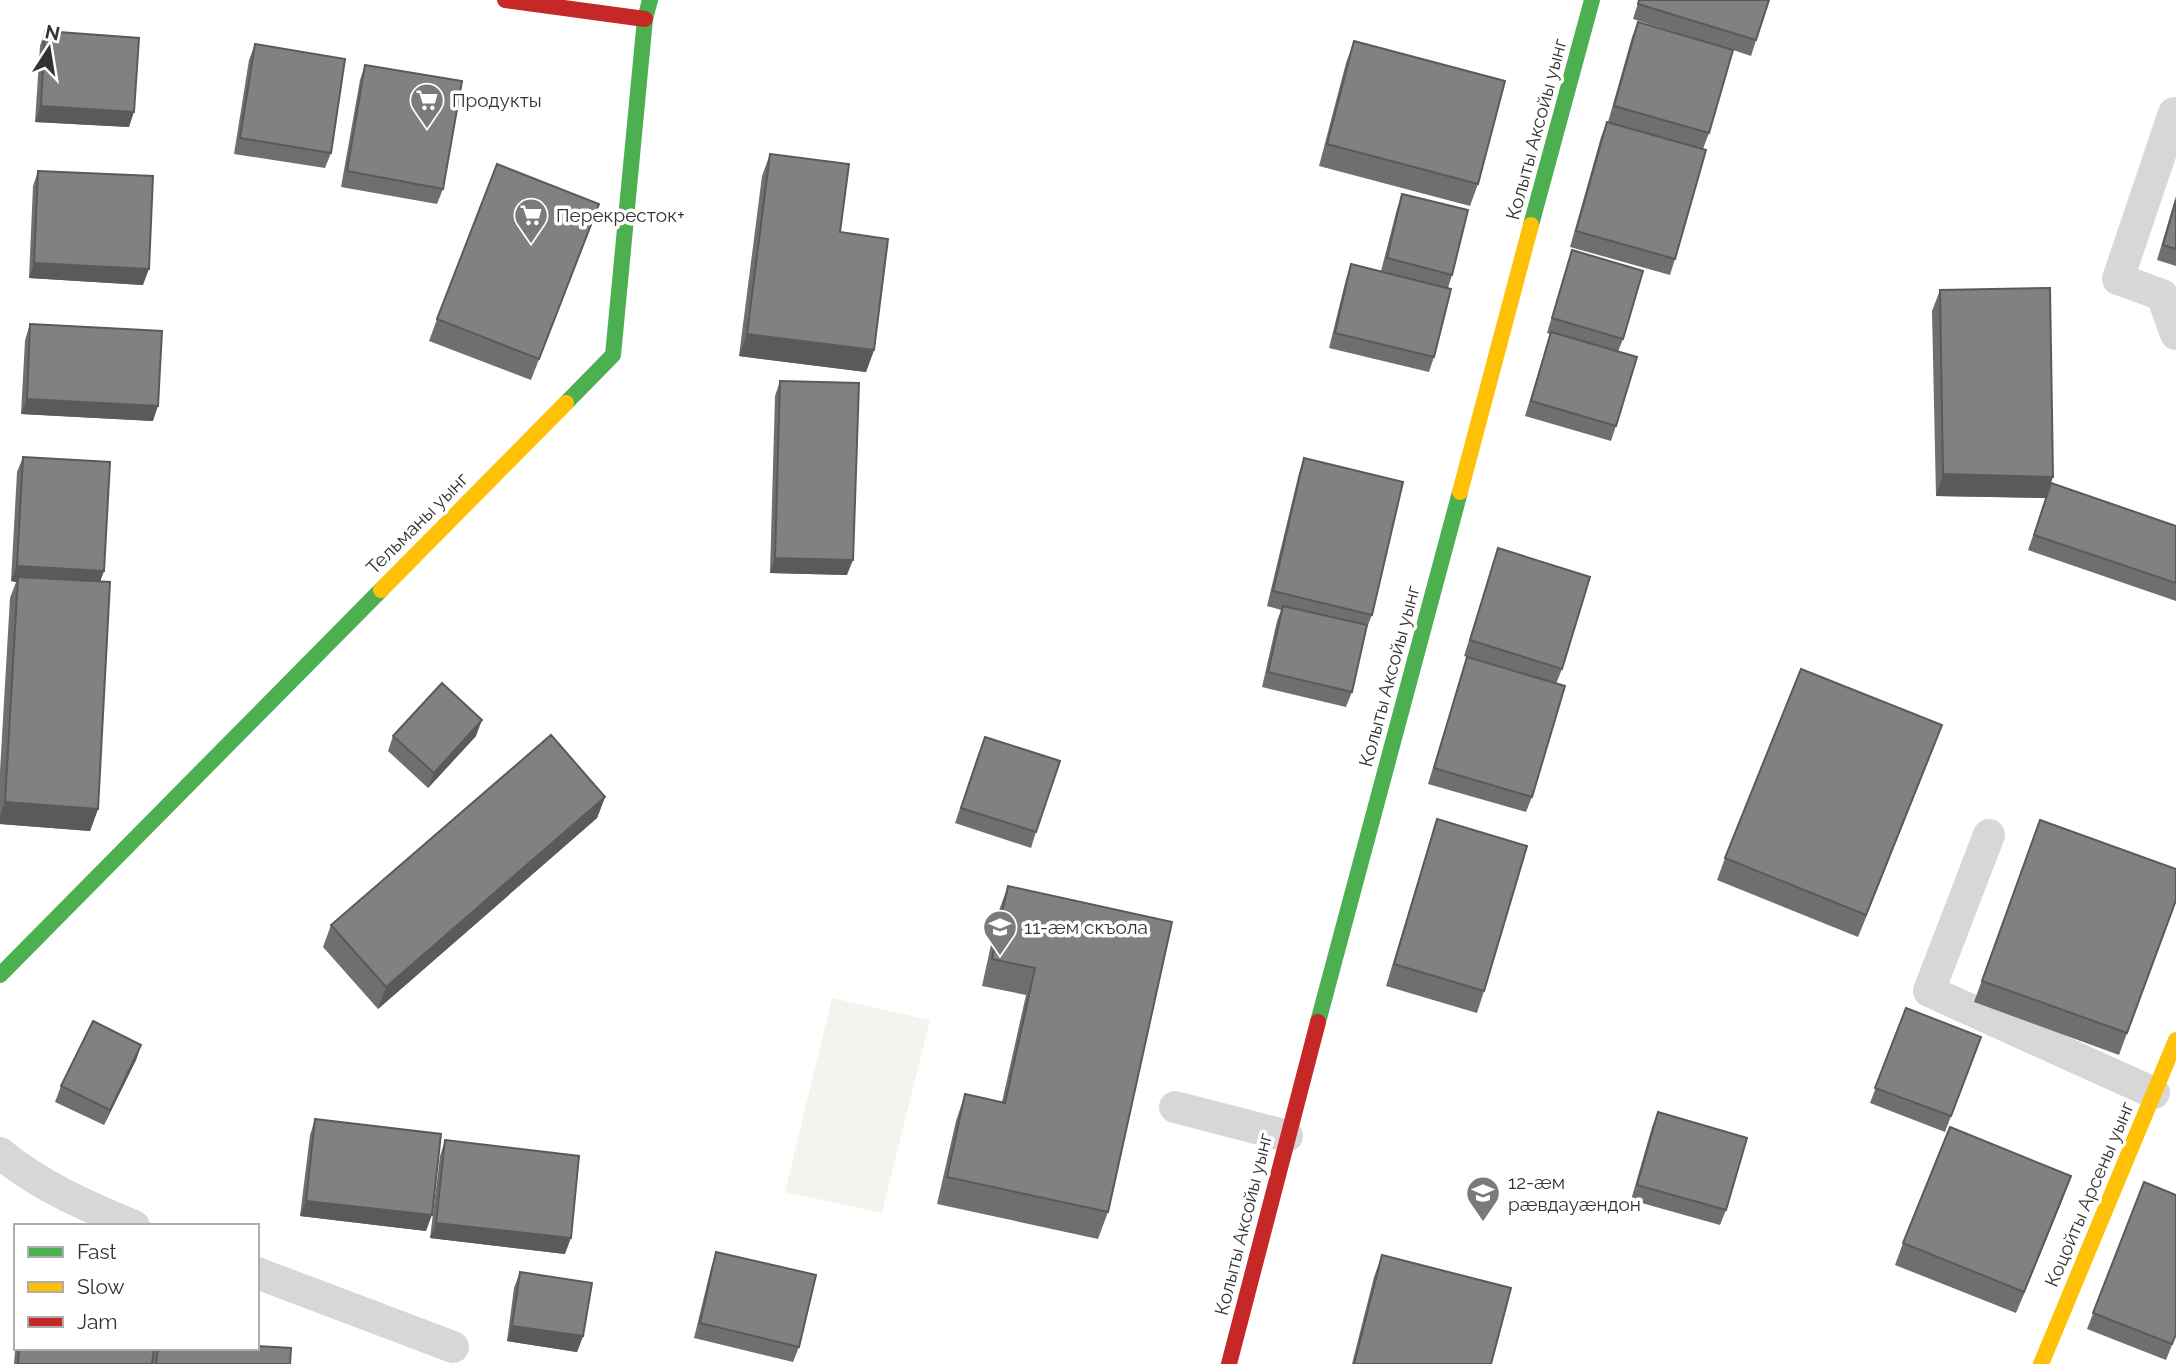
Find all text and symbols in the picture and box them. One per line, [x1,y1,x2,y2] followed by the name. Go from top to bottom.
[14,14,84,84] north arrow
[43,20,62,45] text: N
[1501,36,1571,222] street label: Колыты Аксойы уынг
[408,81,446,130] supermarket icon: Продукты
[452,89,542,111] place label: Продукты
[512,196,550,245] supermarket icon: Перекресток+
[556,204,685,226] place label: Перекресток+
[362,467,473,578] street label: Тельманы уынг
[1354,583,1424,769] street label: Колыты Аксойы уынг
[981,908,1019,957] school or university icon: 11-æм скъола
[1024,916,1148,938] place label: 11-æм скъола
[2040,1098,2138,1290] street label: Коцойты Арсены уынг
[1210,1130,1276,1317] street label: Колыты Аксойы уынг
[1508,1171,1641,1215] place label: 12-æм рӕвдауӕндон
[1464,1174,1502,1223] school or university icon: 12-æм рӕвдауӕндон
[14,1224,259,1350] legend
[77,1239,117,1264] text: Fast
[77,1274,125,1299] text: Slow
[77,1309,118,1334] text: Jam

